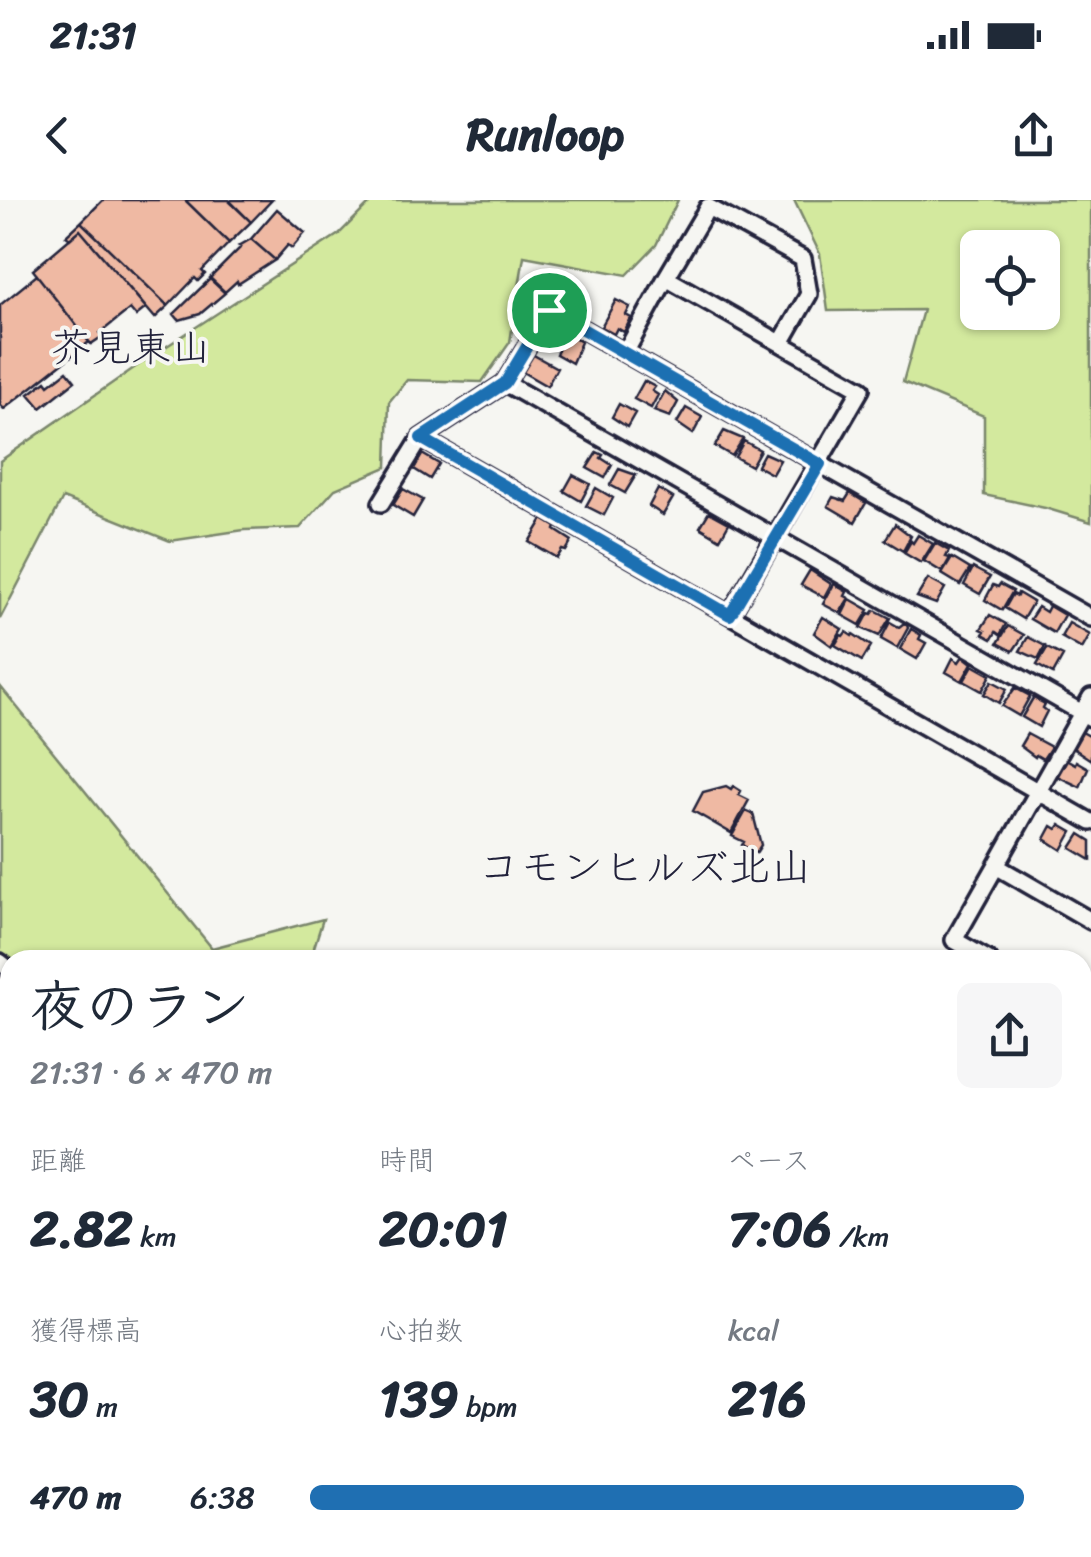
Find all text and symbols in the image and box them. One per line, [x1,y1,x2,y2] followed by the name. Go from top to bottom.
[50,2,137,69] text: 21:31
[467,95,624,175] text: Runloop
[30,108,85,163] icon: back
[1006,108,1061,163] icon: share
[960,230,1060,330] map controls
[960,230,1060,330] button: locate
[507,268,592,353] pin
[522,283,577,338] icon: arrive
[51,312,211,383] district label: 芥見東山
[477,830,813,904] district label: コモンヒルズ北山
[30,958,250,1055] text: 夜のラン
[957,983,1062,1088] button: share
[30,1044,272,1101] text: 21:31 · 6 × 470 m
[30,1136,86,1185] text: 距離
[379,1136,435,1185] text: 時間
[728,1136,810,1185] text: ペース
[30,1185,133,1274] text: 2.82
[379,1185,508,1274] text: 20:01
[728,1185,832,1274] text: 7:06
[133,1212,177,1261] text: km
[832,1212,889,1261] text: /km
[30,1306,142,1355] text: 獲得標高
[379,1306,463,1355] text: 心拍数
[728,1306,779,1355] text: kcal
[30,1355,89,1444] text: 30
[379,1355,459,1444] text: 139
[728,1355,807,1444] text: 216
[89,1382,118,1431] text: m
[459,1382,518,1431] text: bpm
[30,1469,121,1526] text: 470 m
[190,1469,255,1526] text: 6:38

